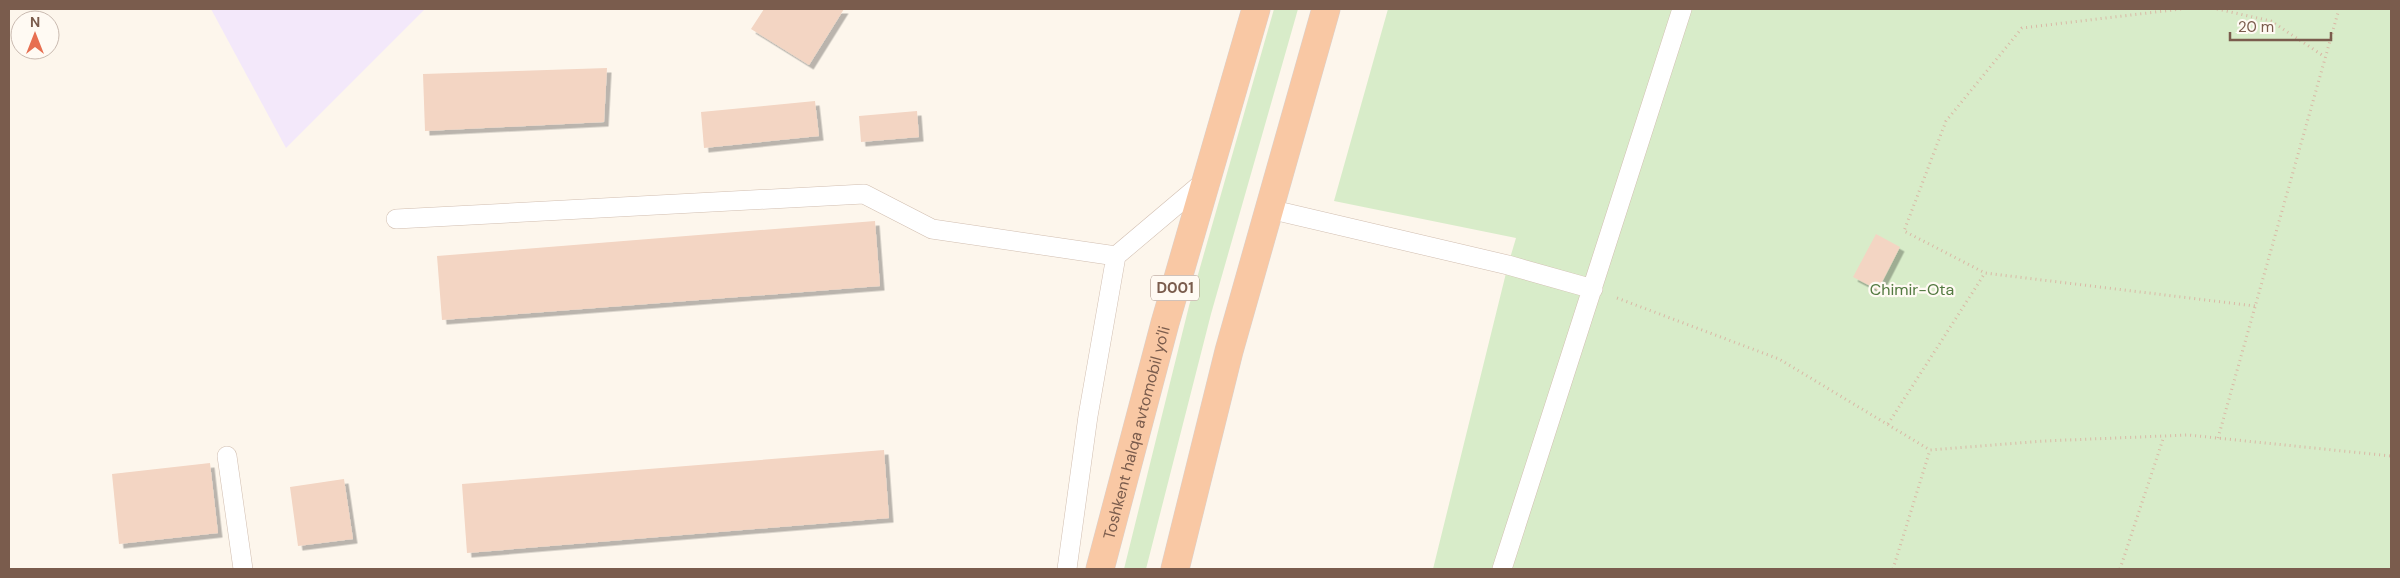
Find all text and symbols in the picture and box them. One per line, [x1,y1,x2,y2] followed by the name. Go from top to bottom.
[10,10,60,60] north arrow
[2230,10,2331,42] scale bar
[30,13,40,31] text: N
[2238,17,2274,37] text: 20 m
[1151,276,1199,300] road number: D001
[1870,279,1954,300] park label: Chimir-Ota
[1098,324,1174,542] street label: Toshkent halqa avtomobil yo'li

